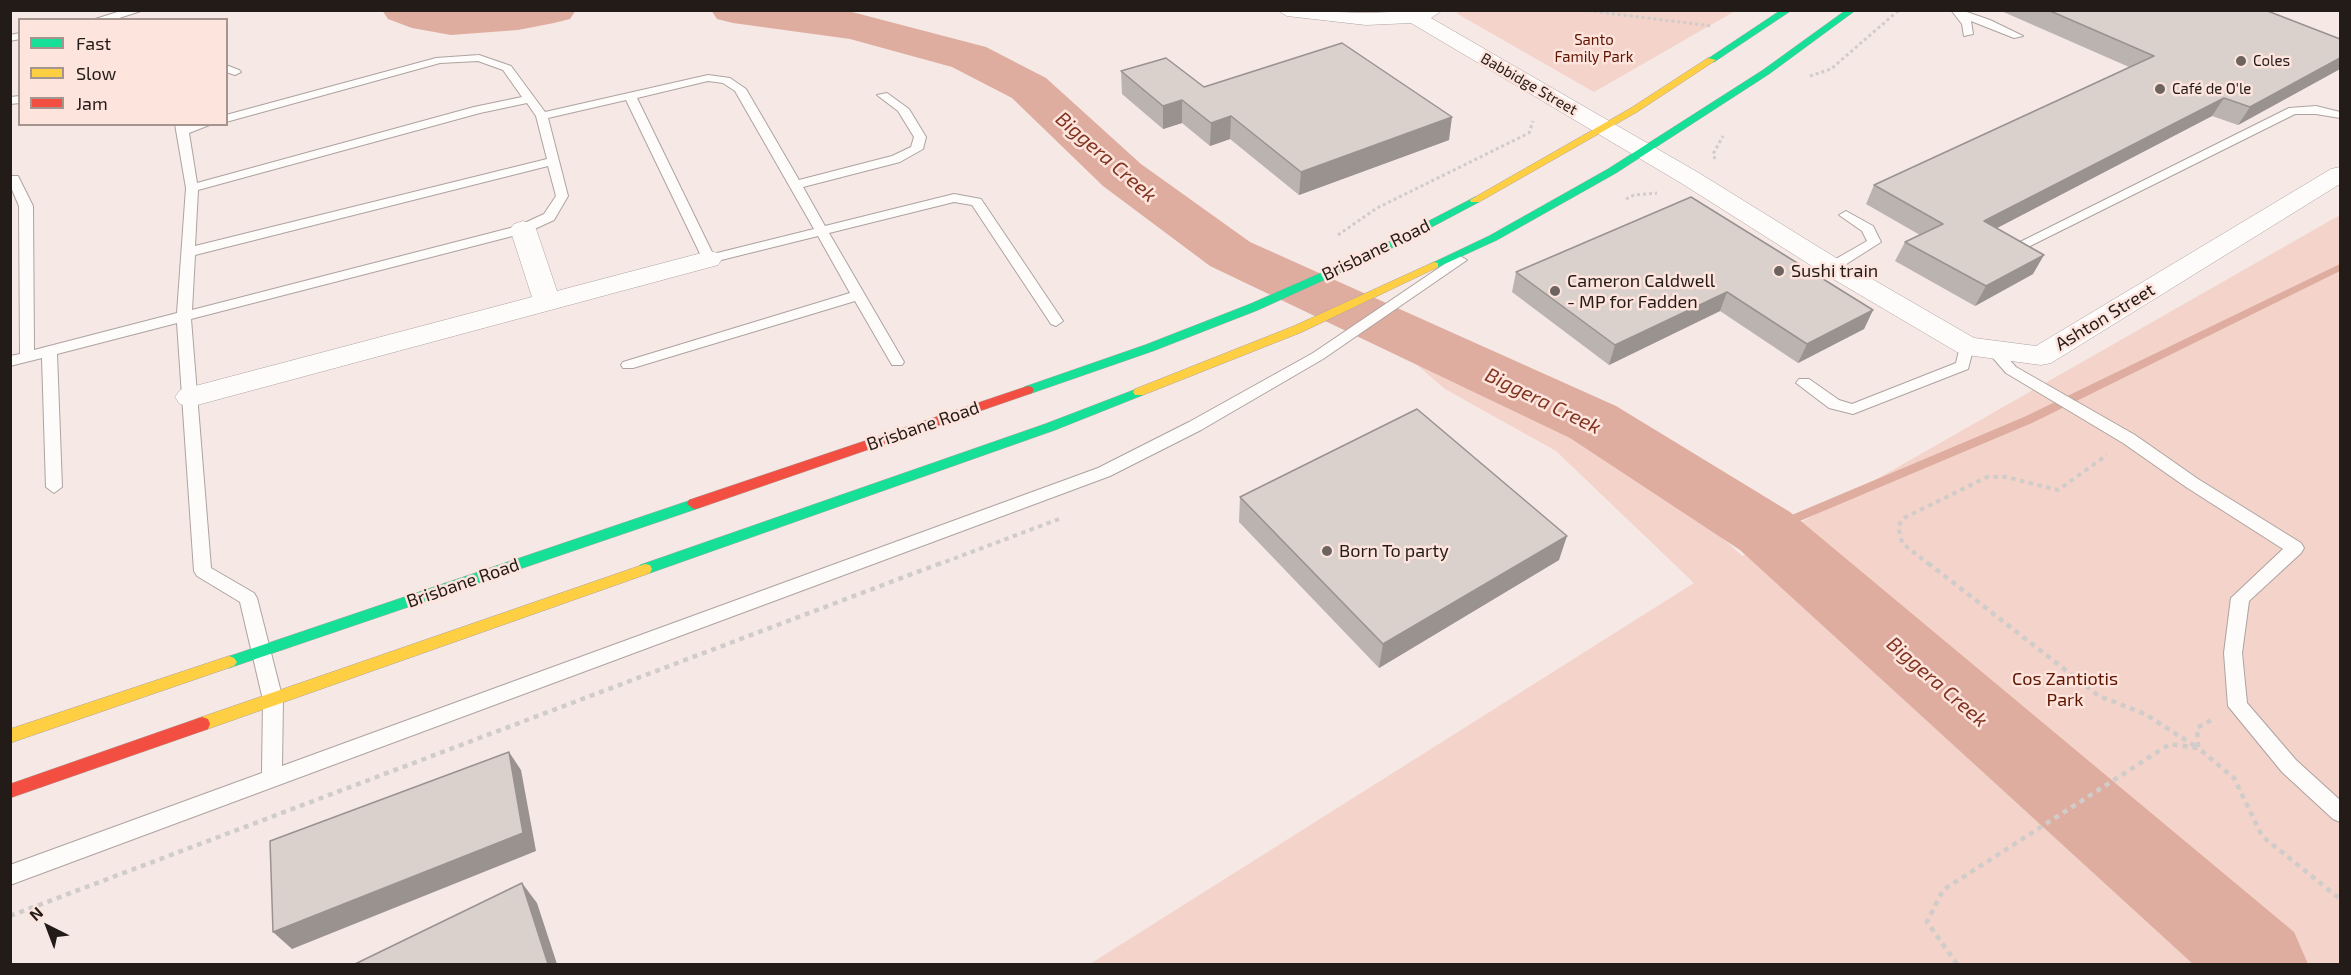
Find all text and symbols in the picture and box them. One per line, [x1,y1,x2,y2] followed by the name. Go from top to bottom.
[18,18,228,126] legend
[1555,31,1633,66] park label: Santo Family Park
[76,32,111,54] text: Fast
[1478,49,1580,119] street label: Babbidge Street
[2253,52,2290,70] place label: Coles
[2234,54,2248,68] marker: Coles
[76,62,116,84] text: Slow
[2172,80,2251,98] place label: Café de O'le
[2153,82,2167,96] marker: Café de O'le
[76,92,108,114] text: Jam
[1051,107,1161,207] water label: Biggera Creek
[1318,214,1434,286] street label: Brisbane Road
[1791,260,1878,282] place label: Sushi train
[1772,264,1786,278] marker: Sushi train
[1567,270,1715,312] place label: Cameron Caldwell - MP for Fadden
[2051,279,2159,355] street label: Ashton Street
[1548,284,1562,298] marker: Cameron Caldwell - MP for Fadden
[1481,363,1605,439] water label: Biggera Creek
[864,397,982,455] street label: Brisbane Road
[1339,540,1449,562] place label: Born To party
[1320,544,1334,558] marker: Born To party
[404,554,522,612] street label: Brisbane Road
[1882,632,1992,732] water label: Biggera Creek
[2012,668,2118,710] park label: Cos Zantiotis Park
[18,897,78,957] north arrow
[25,902,46,924] text: N

